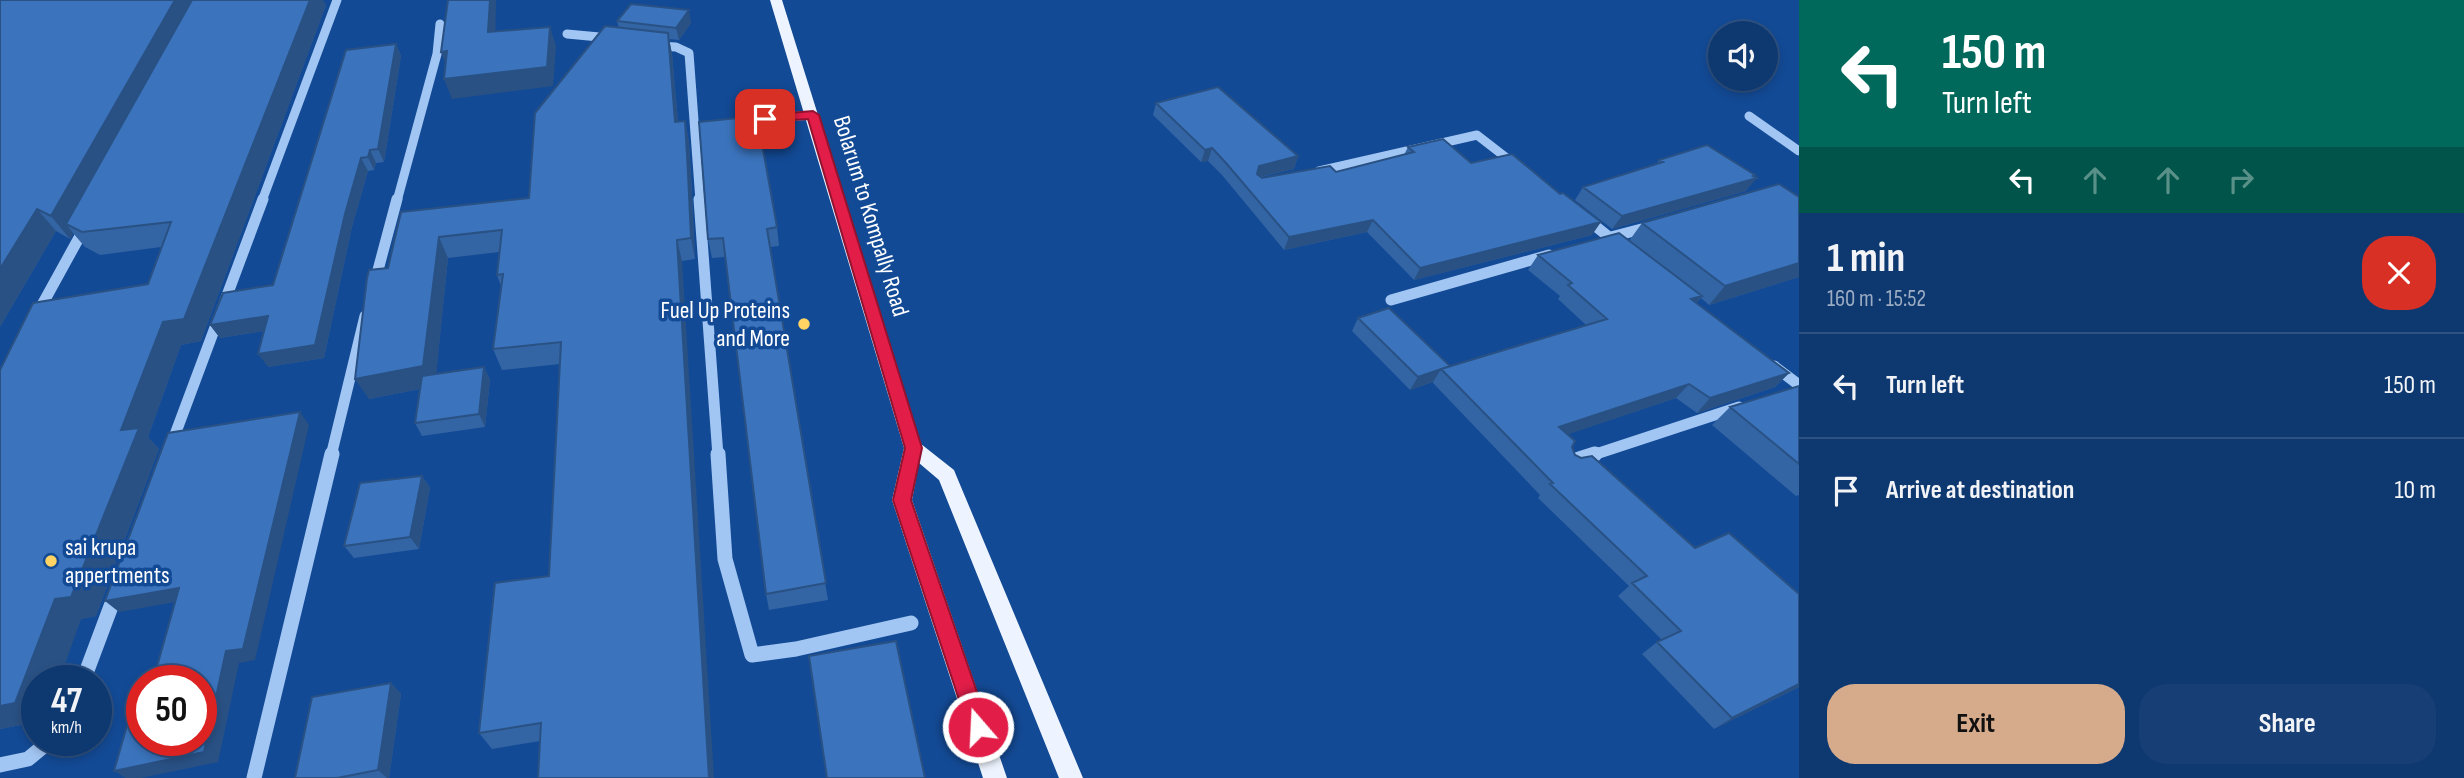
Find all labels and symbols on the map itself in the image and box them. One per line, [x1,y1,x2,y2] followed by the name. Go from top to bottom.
[735,89,795,149] pin
[827,112,915,320] street label: Bolarum to Kompally Road
[661,296,790,353] place label: Fuel Up Proteins and More
[796,316,812,332] marker: Fuel Up Proteins and More
[65,533,170,590] place label: sai krupa appertments
[43,553,59,569] marker: sai krupa appertments
[126,665,217,756] speed limit sign: 50
[941,690,1015,764] position arrow

